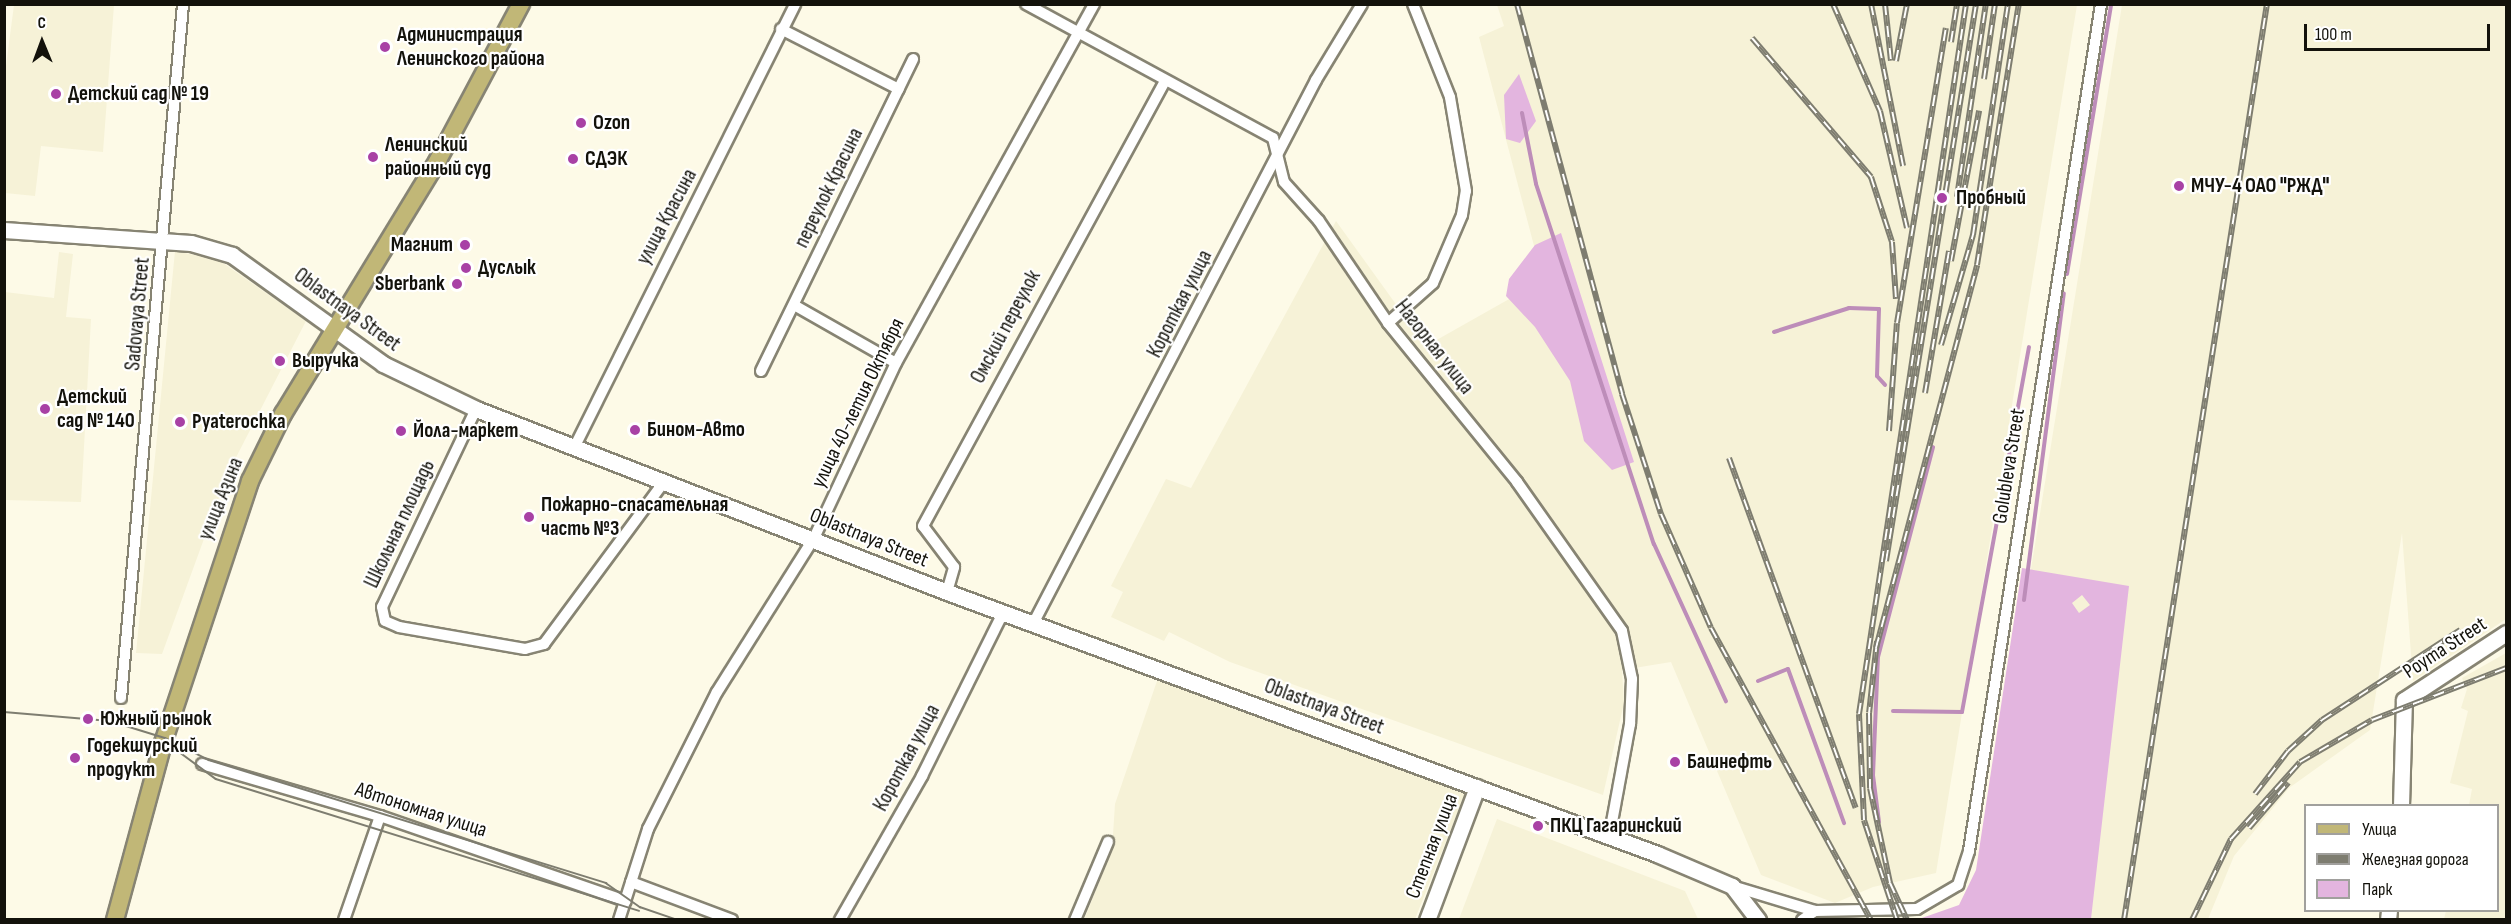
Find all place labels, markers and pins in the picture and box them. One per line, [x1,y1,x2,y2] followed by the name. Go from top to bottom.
[397,22,545,72] place label: Администрация Ленинского района
[378,40,392,54] marker: Администрация Ленинского района
[68,81,209,107] place label: Детский сад № 19
[49,87,63,101] marker: Детский сад № 19
[593,110,630,136] place label: Ozon
[574,116,588,130] marker: Ozon
[385,132,491,182] place label: Ленинский районный суд
[585,146,627,172] place label: СДЭК
[366,150,380,164] marker: Ленинский районный суд
[566,152,580,166] marker: СДЭК
[2191,173,2330,199] place label: МЧУ-4 ОАО "РЖД"
[2172,179,2186,193] marker: МЧУ-4 ОАО "РЖД"
[1956,185,2026,211] place label: Пробный
[1933,189,1951,207] marker: Пробный
[391,232,453,258] place label: Магнит
[458,238,472,252] marker: Магнит
[478,255,536,281] place label: Дуслык
[459,261,473,275] marker: Дуслык
[375,271,445,297] place label: Sberbank
[450,277,464,291] marker: Sberbank
[292,348,359,374] place label: Выручка
[273,354,287,368] marker: Выручка
[57,384,135,434] place label: Детский сад № 140
[38,402,52,416] marker: Детский сад № 140
[192,409,286,435] place label: Pyaterochka
[173,415,187,429] marker: Pyaterochka
[647,417,745,443] place label: Бином-Авто
[413,418,518,444] place label: Йола-маркет
[628,423,642,437] marker: Бином-Авто
[394,424,408,438] marker: Йола-маркет
[541,492,728,542] place label: Пожарно-спасательная часть №3
[522,510,536,524] marker: Пожарно-спасательная часть №3
[100,706,211,732] place label: Южный рынок
[81,712,95,726] marker: Южный рынок
[87,733,197,783] place label: Годекшурский продукт
[1687,749,1772,775] place label: Башнефть
[68,751,82,765] marker: Годекшурский продукт
[1668,755,1682,769] marker: Башнефть
[1550,813,1682,839] place label: ПКЦ Гагаринский
[1531,819,1545,833] marker: ПКЦ Гагаринский

